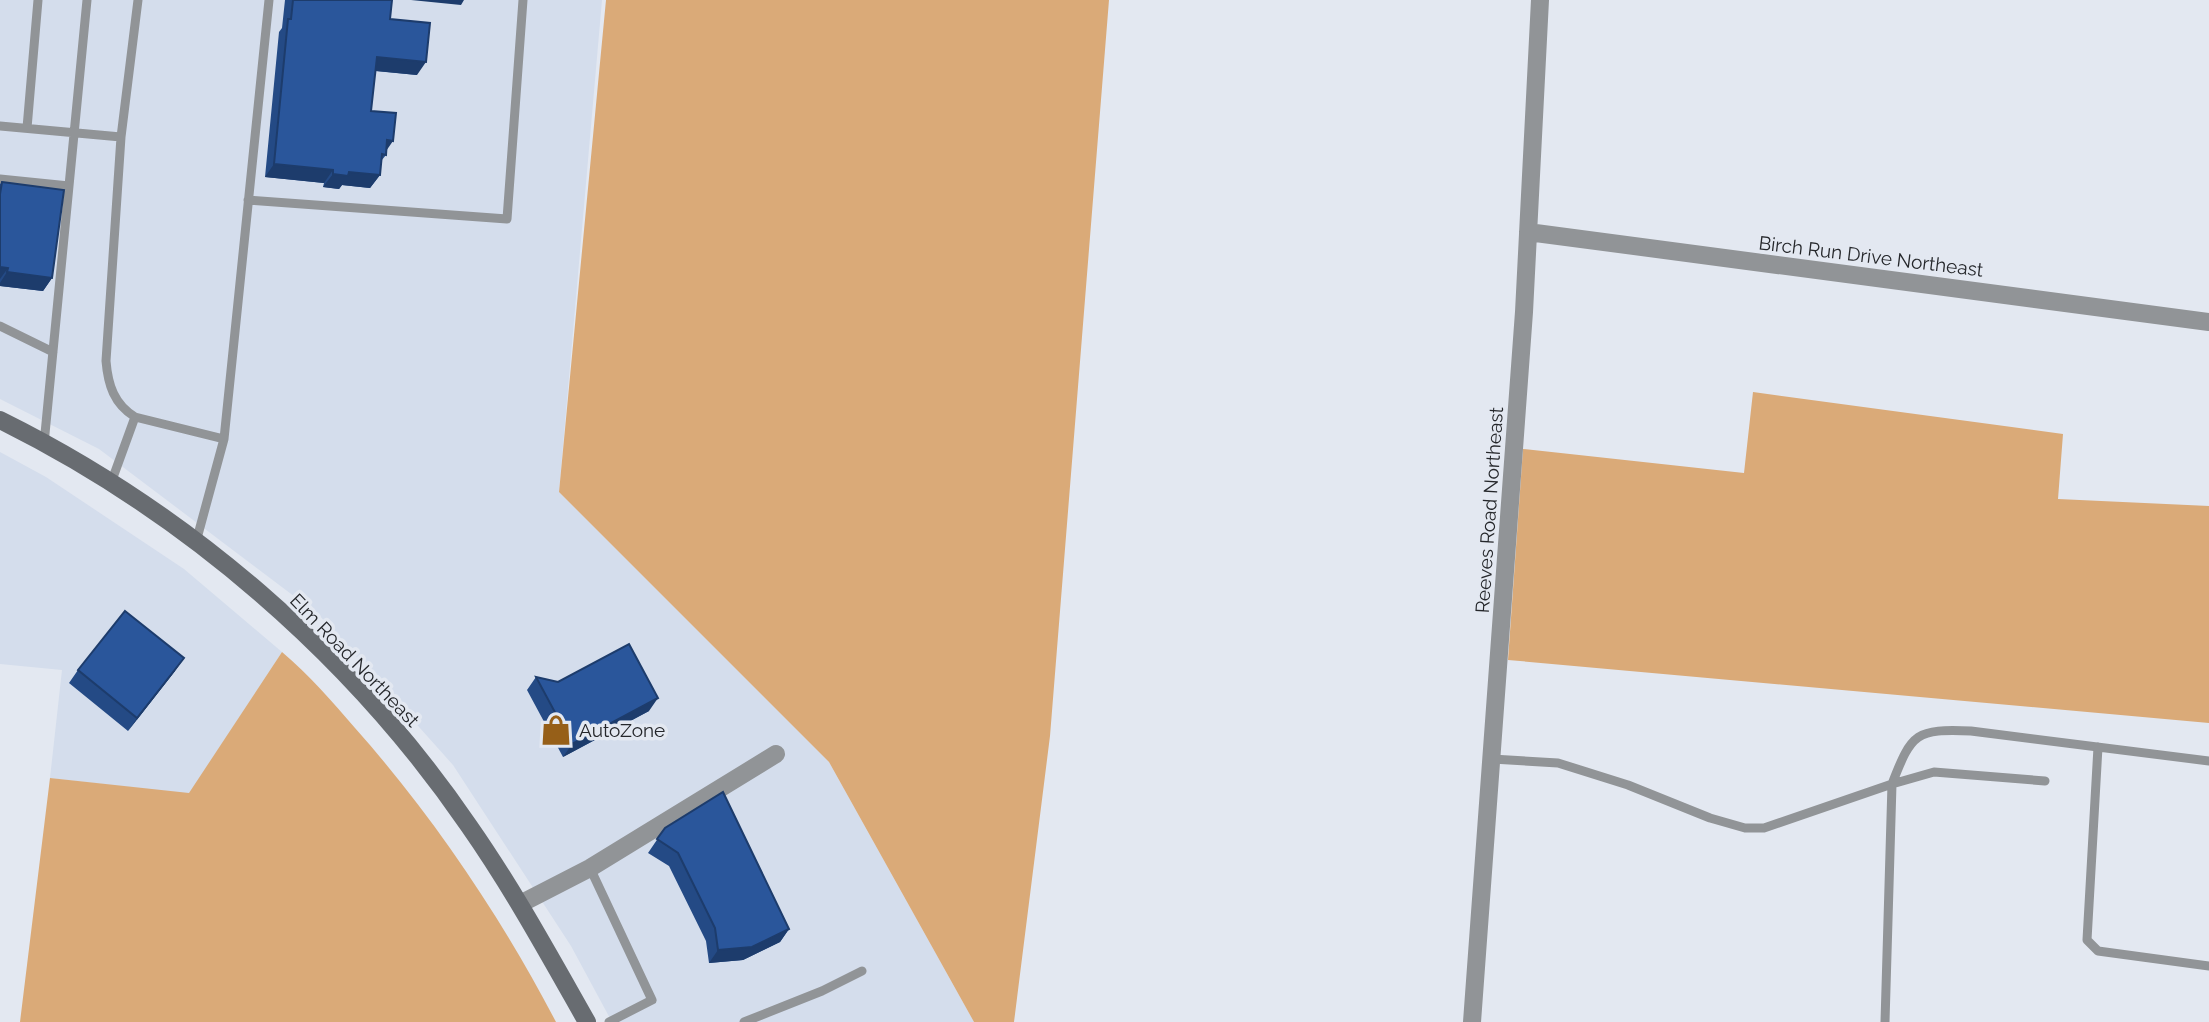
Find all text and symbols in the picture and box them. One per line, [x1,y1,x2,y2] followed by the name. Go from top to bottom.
[1757,231,1985,281] street label: Birch Run Drive Northeast
[1471,406,1507,614] street label: Reeves Road Northeast
[286,589,425,732] street label: Elm Road Northeast
[539,713,573,747] shop icon: AutoZone
[579,719,665,741] place label: AutoZone

